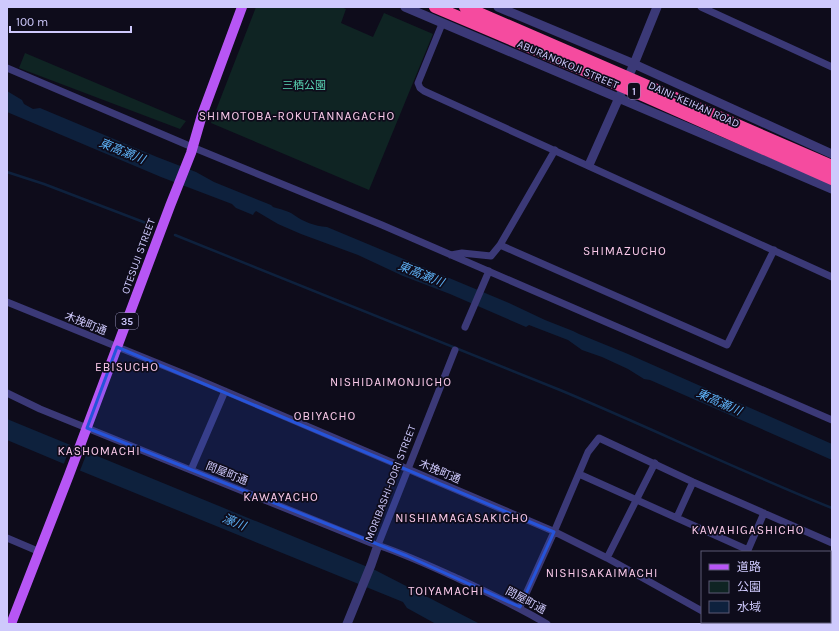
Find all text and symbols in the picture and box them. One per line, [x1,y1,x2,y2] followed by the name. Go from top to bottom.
[10,8,131,34] scale bar
[16,15,48,29] text: 100 m
[515,37,621,92] street label: ABURANOKOJI STREET
[282,79,326,92] park label: 三栖公園
[646,79,741,130] street label: DAINI-KEIHAN ROAD
[628,83,640,99] road number: 1
[199,109,395,123] district label: SHIMOTOBA-ROKUTANNAGACHO
[97,136,149,167] water label: 東高瀬川
[119,216,158,296] street label: OTESUJI STREET
[583,244,667,258] district label: SHIMAZUCHO
[396,259,448,290] water label: 東高瀬川
[63,309,109,338] street label: 木挽町通
[116,313,138,329] road number: 35
[95,360,159,374] district label: EBISUCHO
[330,375,452,389] district label: NISHIDAIMONJICHO
[694,386,746,419] water label: 東高瀬川
[294,409,356,423] district label: OBIYACHO
[362,423,419,543] street label: MORIBASHI-DORI STREET
[57,444,141,458] district label: KASHOMACHI
[417,457,463,486] street label: 木挽町通
[204,459,250,488] street label: 問屋町通
[243,490,319,504] district label: KAWAYACHO
[220,511,250,534] water label: 濠川
[395,511,529,525] district label: NISHIAMAGASAKICHO
[692,523,804,537] district label: KAWAHIGASHICHO
[701,551,831,623] legend
[737,560,761,574] text: 道路
[546,566,658,580] district label: NISHISAKAIMACHI
[737,580,761,594] text: 公園
[408,584,484,598] district label: TOIYAMACHI
[503,584,548,617] street label: 問屋町通
[737,600,761,614] text: 水域

